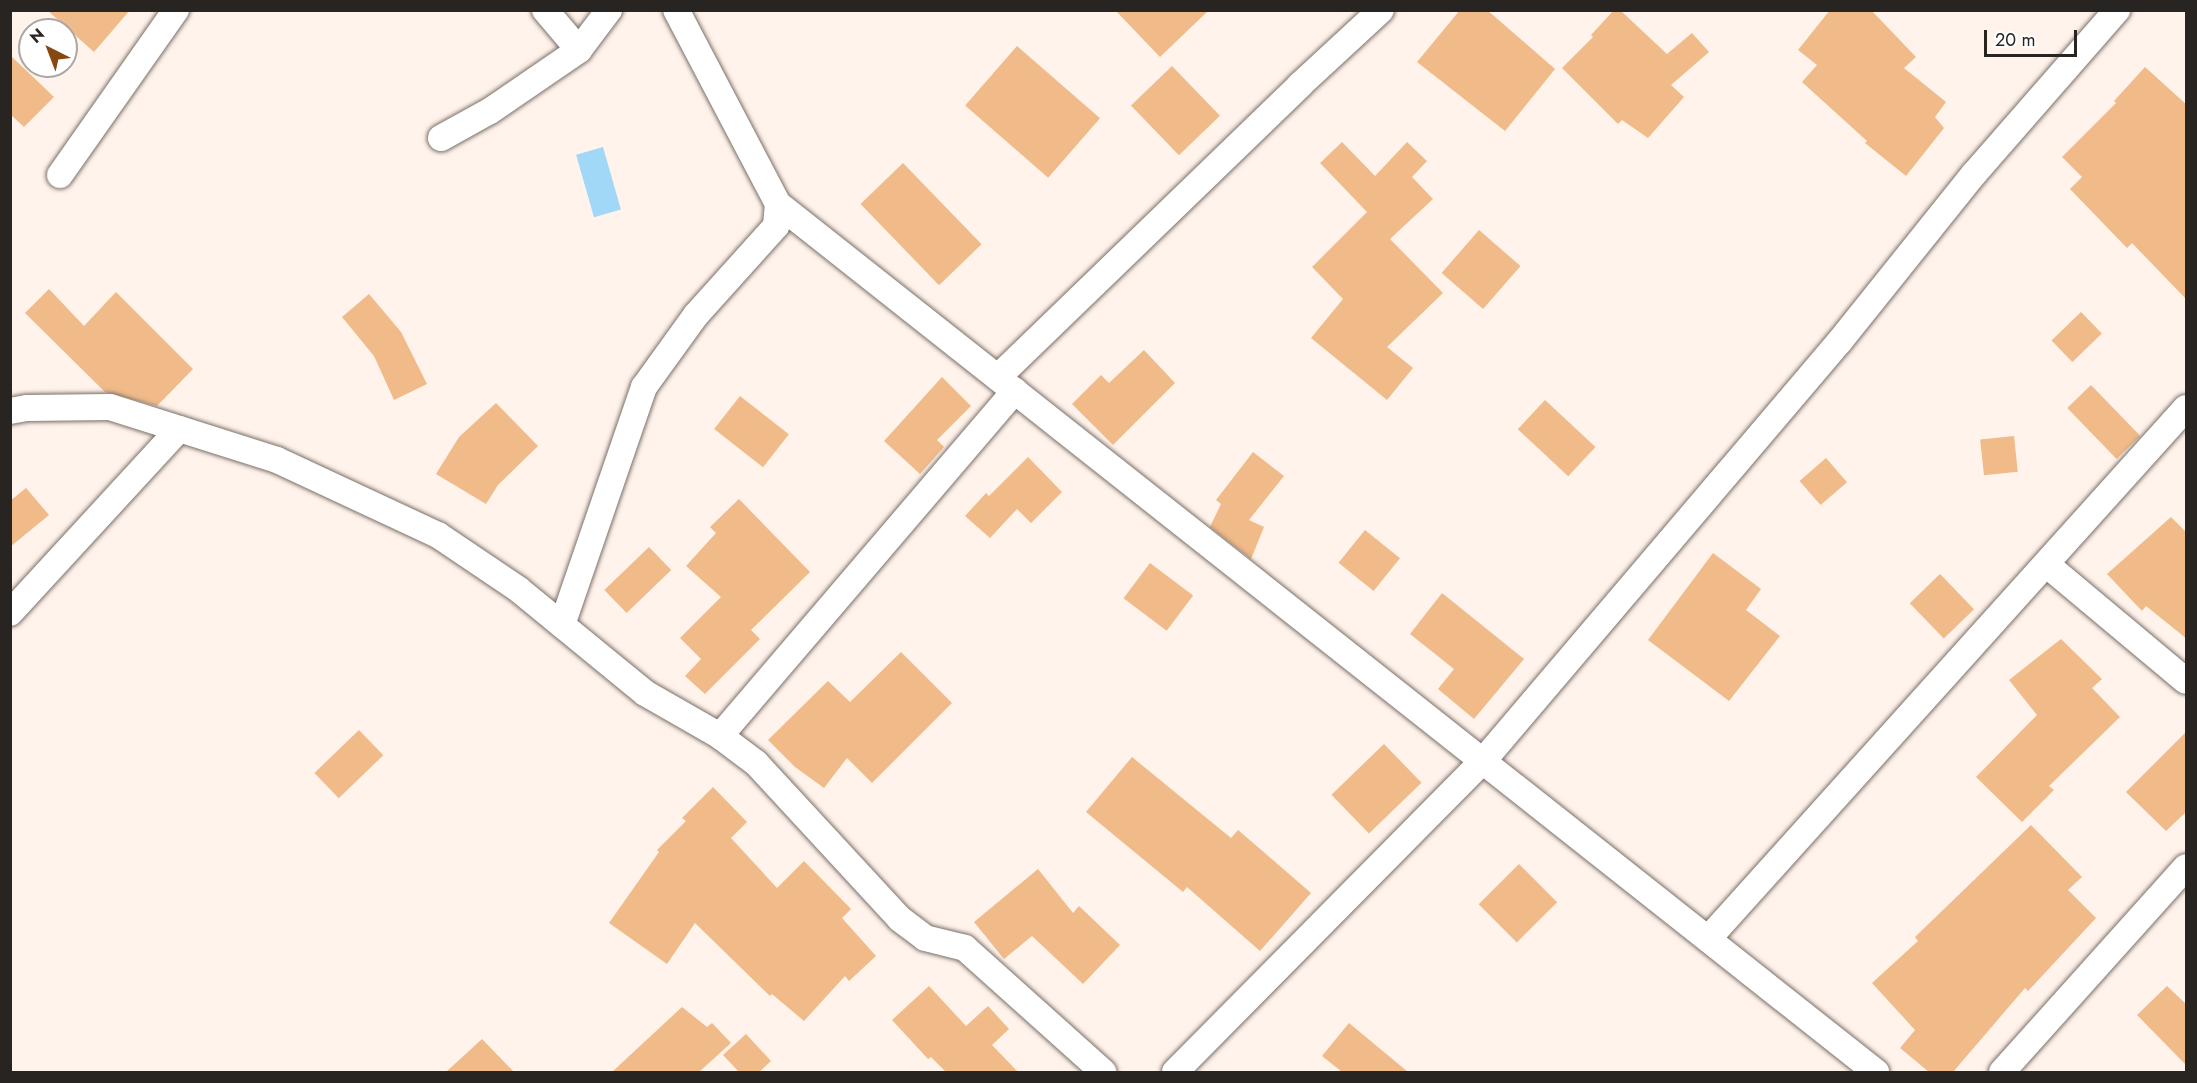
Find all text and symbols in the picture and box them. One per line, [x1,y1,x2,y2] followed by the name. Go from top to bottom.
[18,18,78,78] north arrow
[1987,18,2080,56] scale bar
[25,23,49,49] text: N
[1995,27,2035,53] text: 20 m

